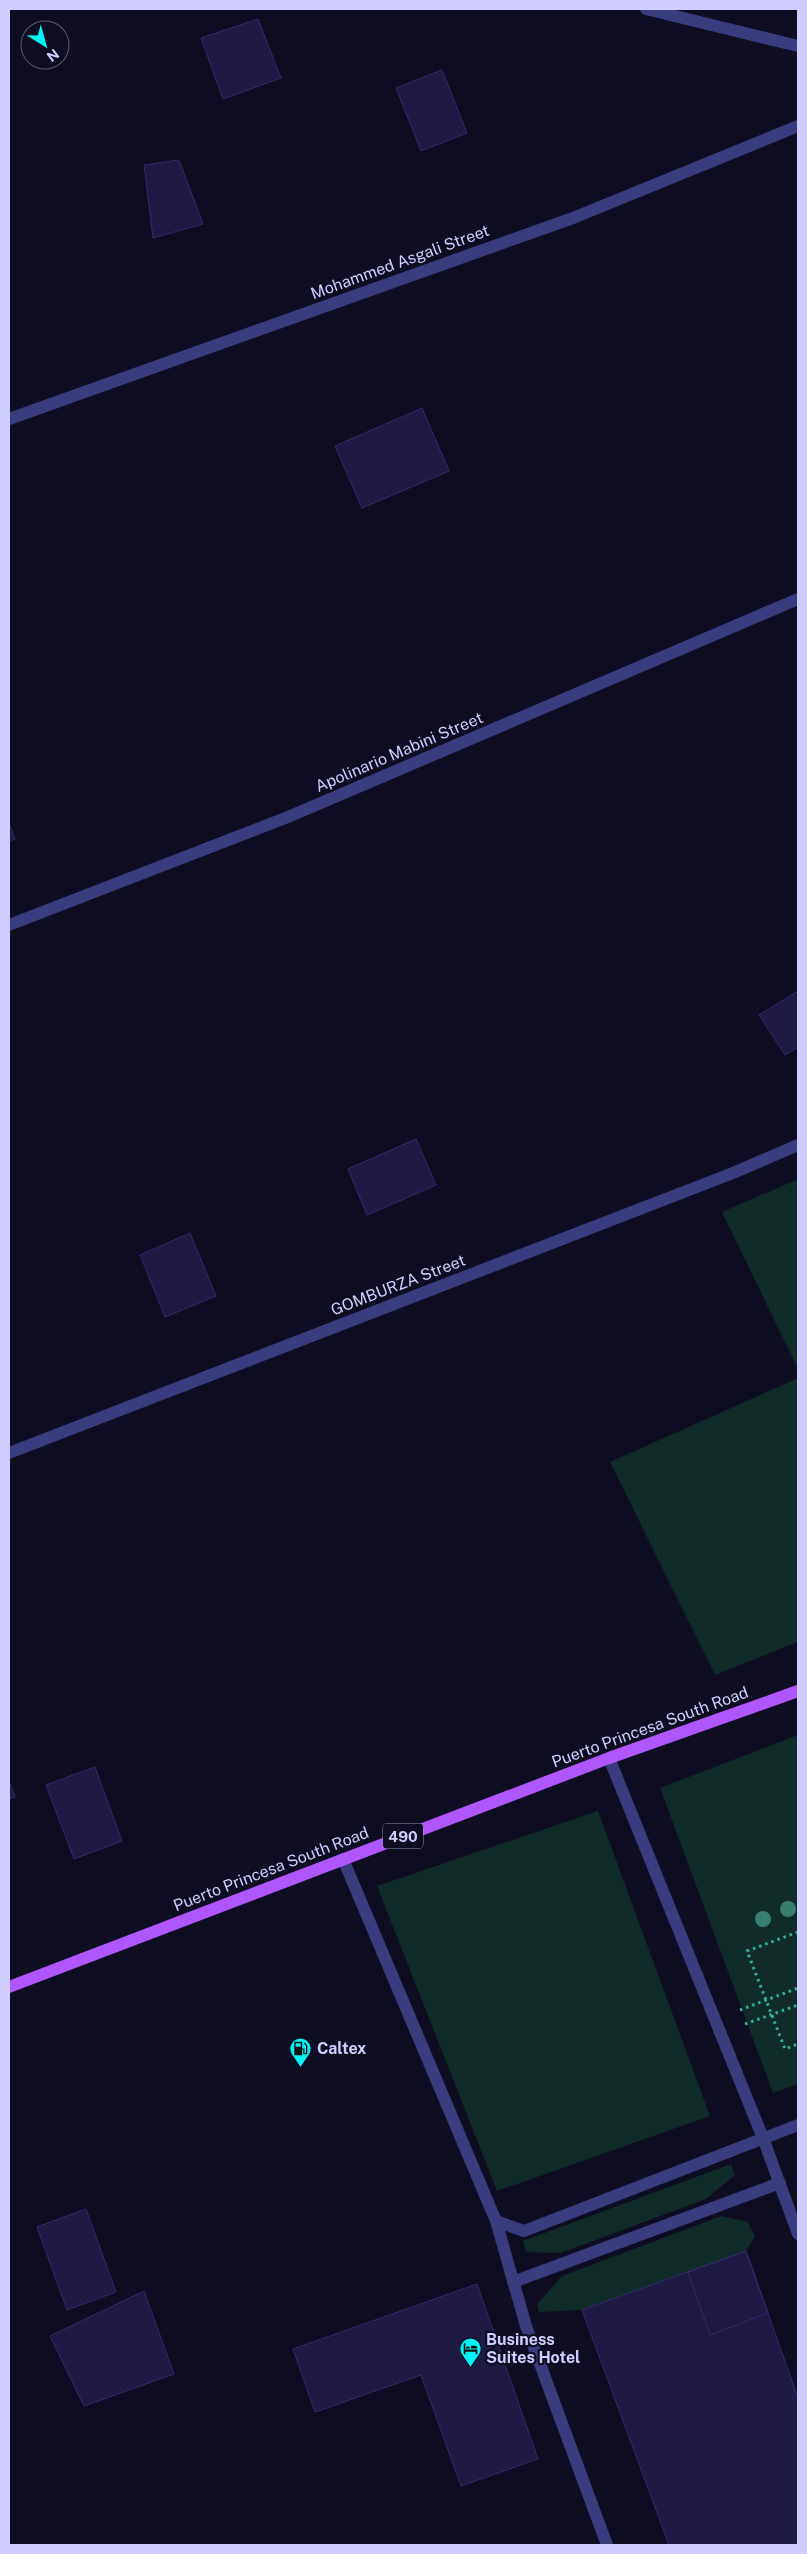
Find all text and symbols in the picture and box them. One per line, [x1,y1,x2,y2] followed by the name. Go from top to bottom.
[20,20,70,70] north arrow
[44,46,62,65] text: N
[308,221,492,303] street label: Mohammed Asgali Street
[312,708,486,796] street label: Apolinario Mabini Street
[328,1251,468,1319] street label: GOMBURZA Street
[549,1683,751,1771] street label: Puerto Princesa South Road
[171,1823,371,1915] street label: Puerto Princesa South Road
[383,1824,423,1848] road number: 490
[289,2036,313,2067] fuel station icon: Caltex
[317,2039,367,2058] place label: Caltex
[486,2330,580,2367] place label: Business Suites Hotel
[458,2336,482,2367] hotel icon: Business Suites Hotel

